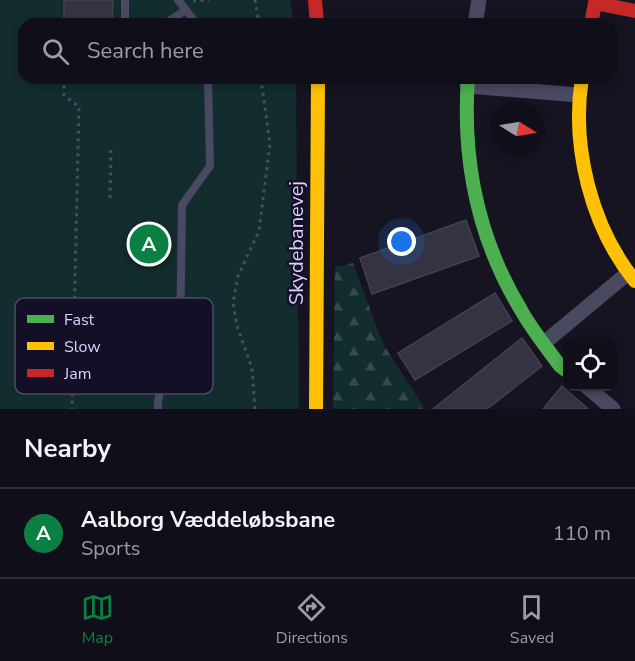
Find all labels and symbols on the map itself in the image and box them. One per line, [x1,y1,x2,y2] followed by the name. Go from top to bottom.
[491,102,545,156] north arrow
[283,181,310,305] street label: Skydebanevej
[130,222,168,266] pin: A
[387,227,416,256] your location
[15,298,213,394] legend
[64,309,95,331] text: Fast
[64,336,101,358] text: Slow
[63,363,91,385] text: Jam

